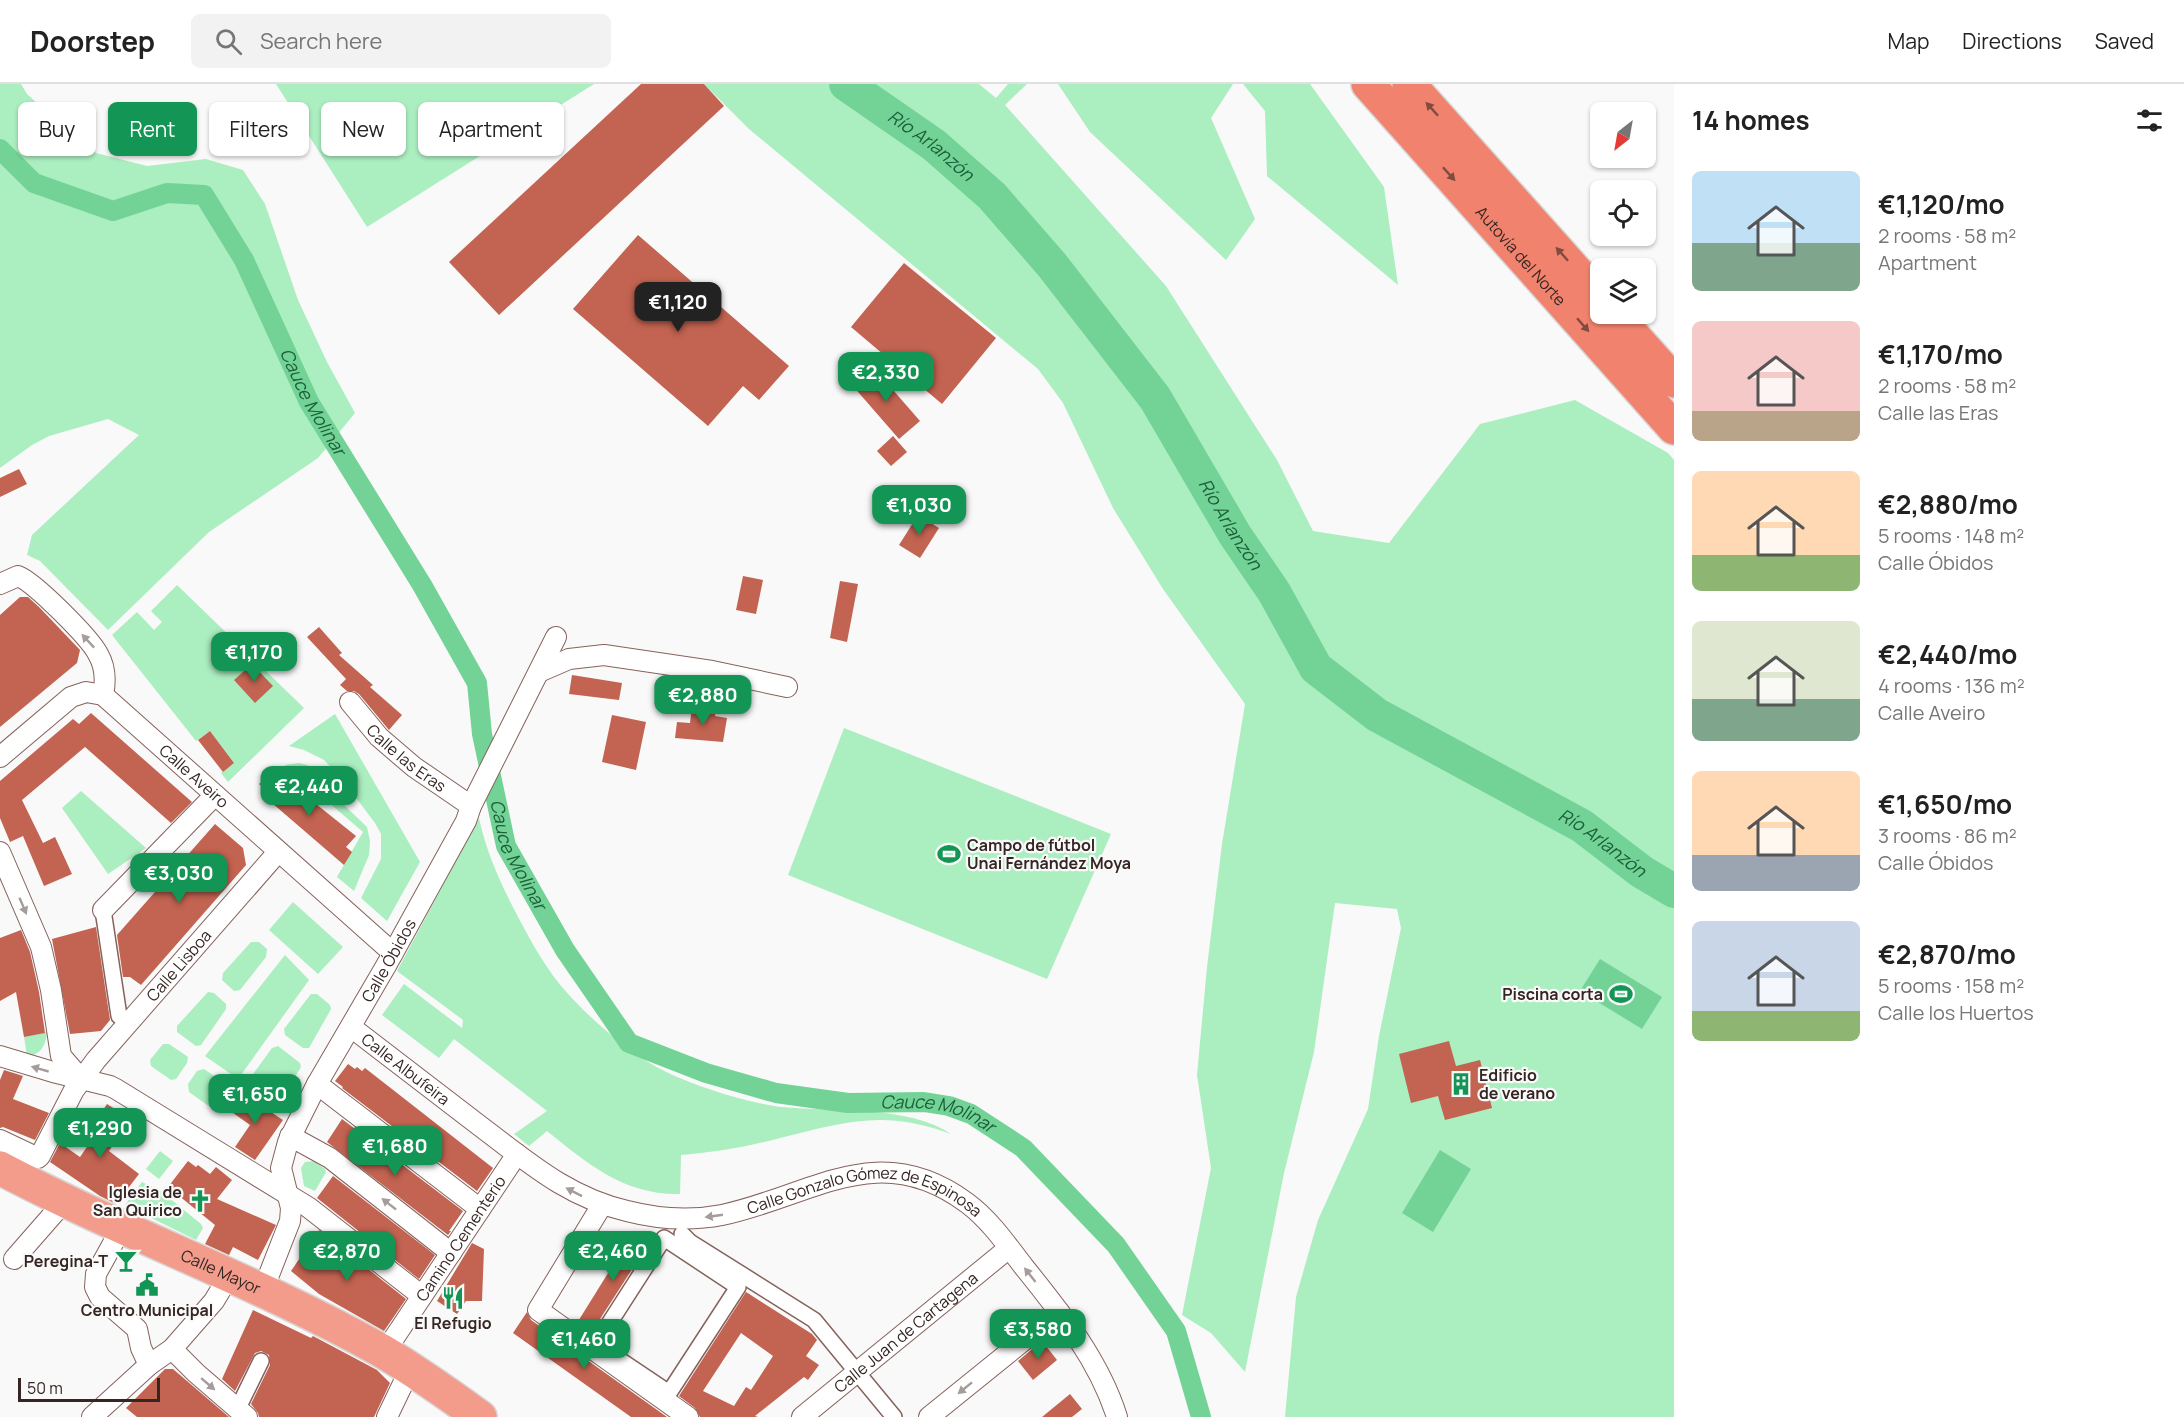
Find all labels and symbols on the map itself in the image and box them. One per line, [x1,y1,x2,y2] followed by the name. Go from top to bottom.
[1426,102,1439,117] one-way arrow
[1590,102,1656,168] north arrow
[884,104,981,187] water label: Río Arlanzón
[1442,166,1455,181] one-way arrow
[1471,201,1571,310] street label: Autovía del Norte
[1555,247,1569,262] one-way arrow
[629,282,727,333] pin: €1,120
[1576,317,1589,333] one-way arrow
[275,344,353,462] water label: Cauce Molinar
[837,352,935,403] pin: €2,330
[1194,474,1269,575] water label: Río Arlanzón
[870,485,968,536] pin: €1,030
[205,632,303,683] pin: €1,170
[81,634,95,649] one-way arrow
[654,675,752,726] pin: €2,880
[362,719,451,797] street label: Calle las Eras
[155,739,234,813] street label: Calle Aveiro
[260,766,358,817] pin: €2,440
[485,797,554,916] water label: Cauce Molinar
[1555,803,1653,883] water label: Río Arlanzón
[967,834,1131,874] place label: Campo de fútbol Unai Fernández Moya
[936,841,962,867] sports icon: Campo de fútbol Unai Fernández Moya
[130,853,228,904] pin: €3,030
[18,898,28,916] one-way arrow
[356,915,421,1006] street label: Calle Óbidos
[141,925,216,1006] street label: Calle Lisboa
[1608,981,1634,1007] sports icon: Piscina corta
[1502,983,1603,1005] place label: Piscina corta
[357,1028,455,1110] street label: Calle Albufeira
[31,1064,49,1073] one-way arrow
[1479,1064,1555,1104] place label: Edificio de verano
[1448,1071,1474,1097] building icon: Edificio de verano
[206,1074,304,1125] pin: €1,650
[880,1089,1002,1139] water label: Cauce Molinar
[51,1108,149,1159] pin: €1,290
[346,1126,444,1177] pin: €1,680
[744,1161,987,1222] text: Calle Gonzalo Gómez de Espinosa
[411,1171,511,1305] street label: Camino Cementerio
[93,1181,182,1221] place label: Iglesia de San Quirico
[565,1187,582,1197] one-way arrow
[187,1188,213,1214] church icon: Iglesia de San Quirico
[381,1198,396,1210] one-way arrow
[739,1201,987,1229] street label: Calle Gonzalo Gómez de Espinosa
[704,1211,723,1220] one-way arrow
[298,1231,396,1282] pin: €2,870
[564,1231,662,1282] pin: €2,460
[177,1244,265,1299] street label: Calle Mayor
[113,1248,139,1274] bar icon: Peregina-T
[24,1250,108,1272] place label: Peregina-T
[829,1267,982,1398] street label: Calle Juan de Cartagena
[1024,1267,1037,1283] one-way arrow
[134,1272,160,1298] public building icon: Centro Municipal
[440,1285,466,1311] restaurant icon: El Refugio
[81,1299,213,1321] place label: Centro Municipal
[989,1309,1087,1360] pin: €3,580
[414,1312,492,1334] place label: El Refugio
[535,1319,633,1370] pin: €1,460
[18,1375,160,1402] scale bar
[200,1377,215,1390] one-way arrow
[957,1381,972,1394] one-way arrow

